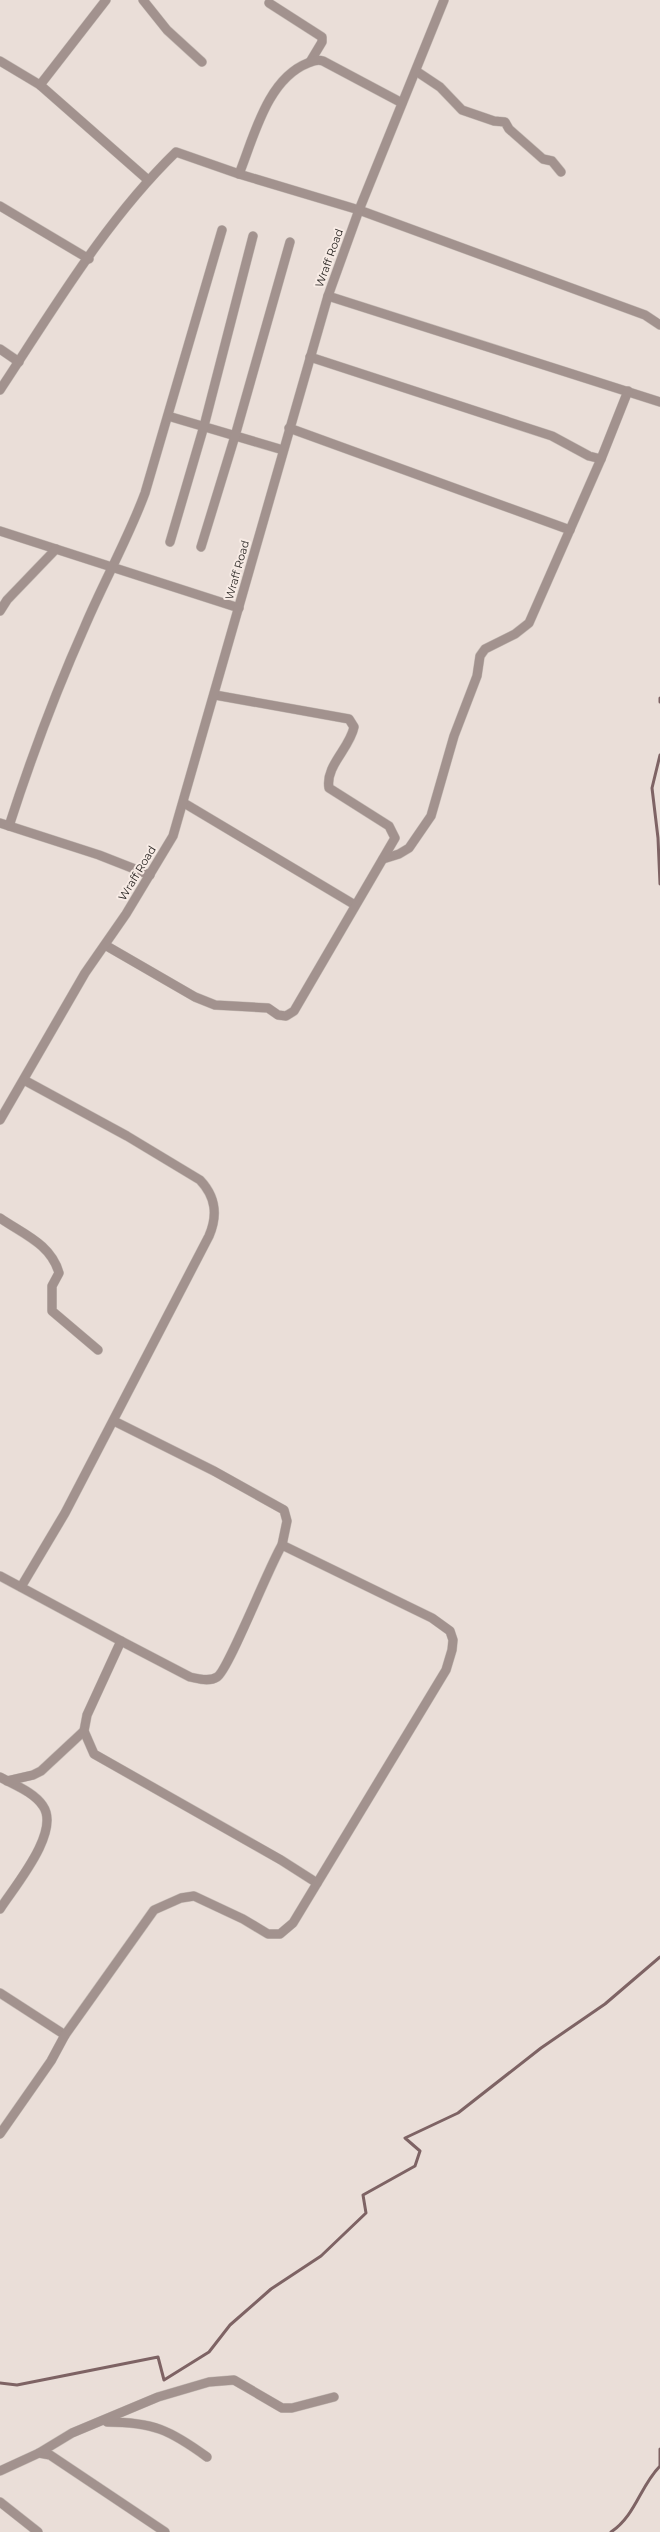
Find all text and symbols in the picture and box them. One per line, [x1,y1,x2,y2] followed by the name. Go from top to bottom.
[312,227,346,289] street label: Wraff Road
[222,539,252,601] street label: Wraff Road
[115,843,159,903] street label: Wraff Road

